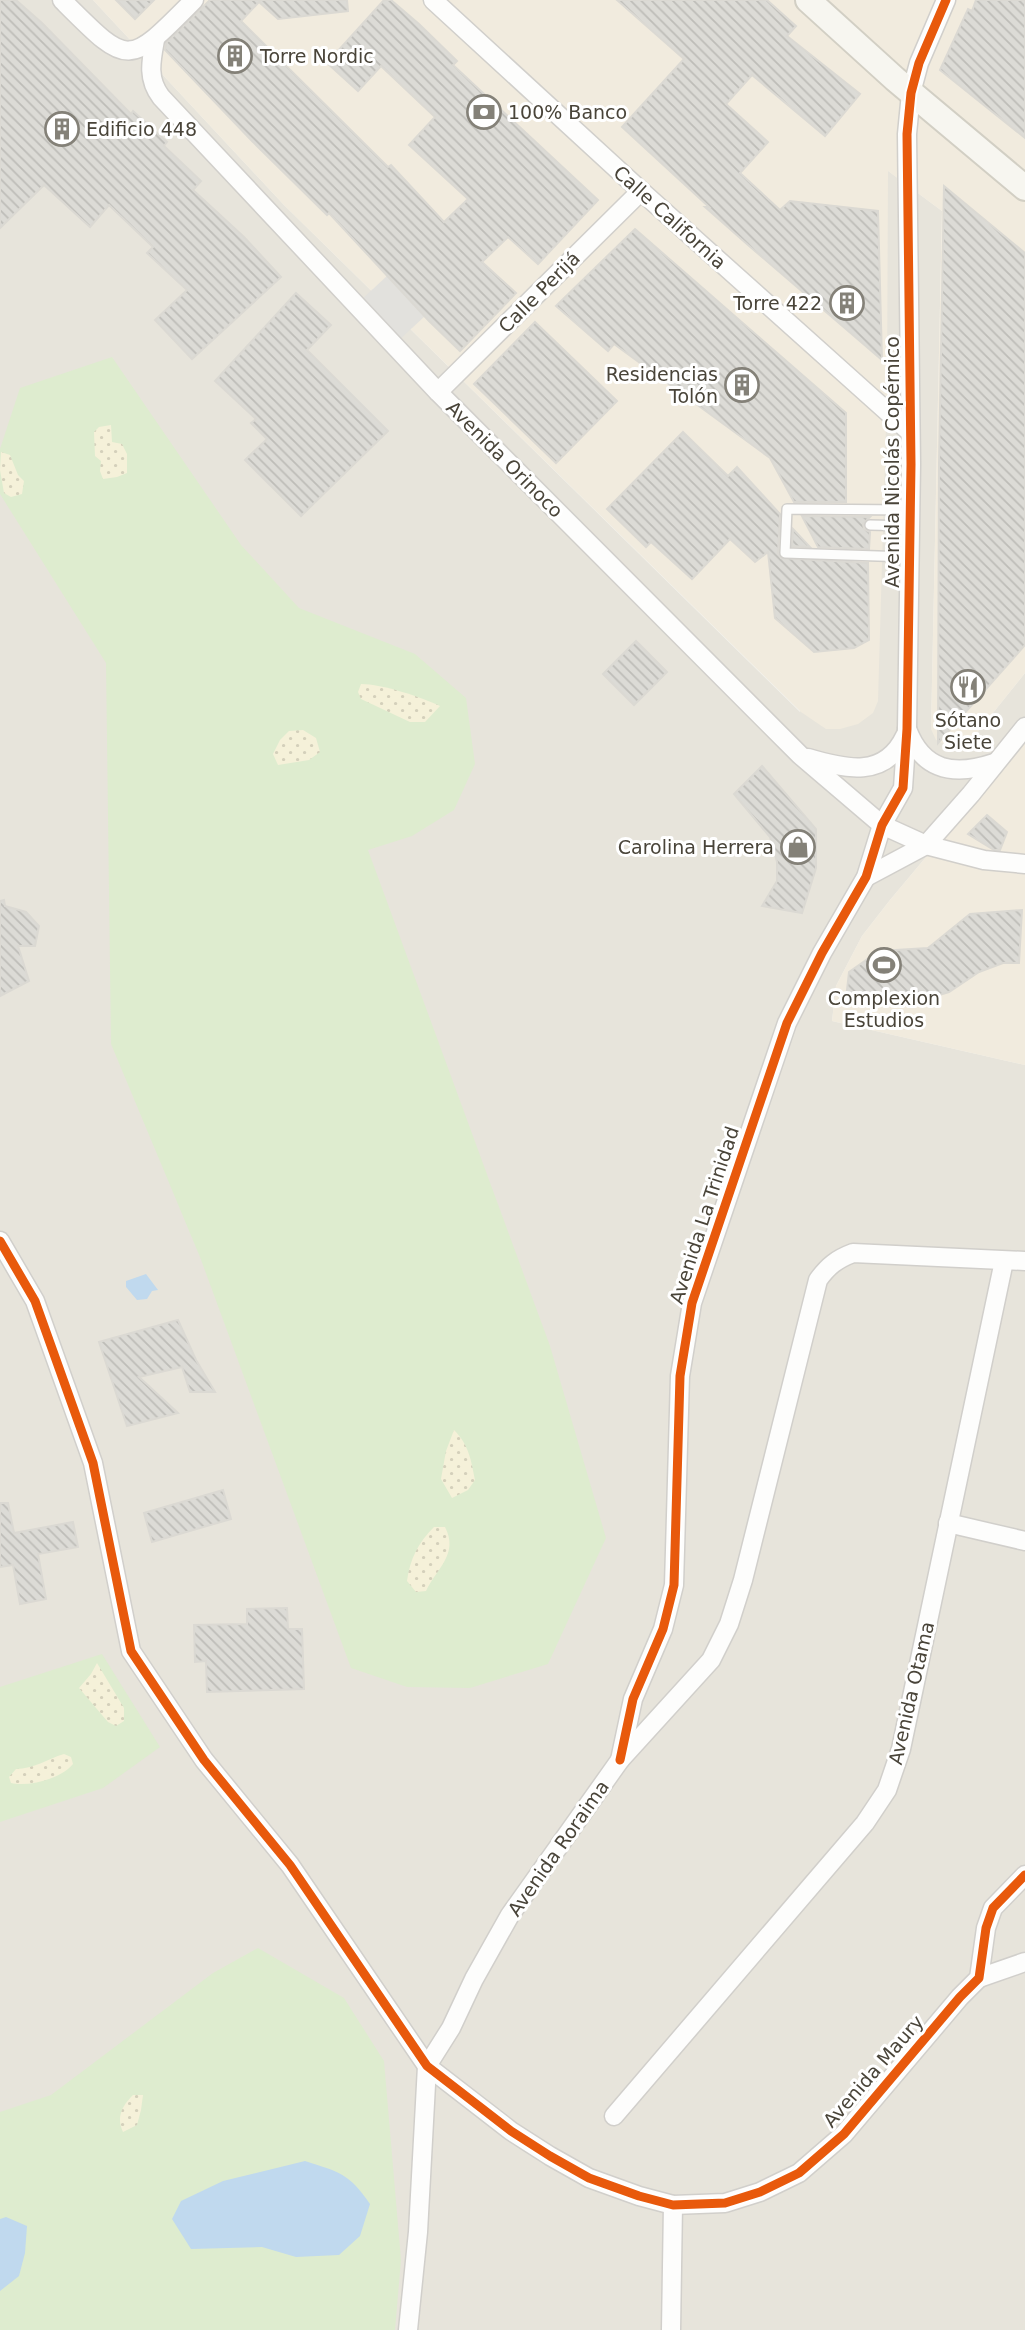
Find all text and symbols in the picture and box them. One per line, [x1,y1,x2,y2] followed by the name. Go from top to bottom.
[216,37,254,75] building icon: Torre Nordic
[259,45,374,67] place label: Torre Nordic
[465,93,503,131] bank icon: 100% Banco
[508,101,627,123] place label: 100% Banco
[43,110,81,148] building icon: Edificio 448
[86,118,197,140] place label: Edificio 448
[609,161,731,273] street label: Calle California
[494,247,584,337] street label: Calle Perijá
[828,284,866,322] building icon: Torre 422
[732,292,822,314] place label: Torre 422
[881,336,903,588] street label: Avenida Nicolás Copérnico
[606,363,718,407] place label: Residencias Tolón
[723,366,761,404] building icon: Residencias Tolón
[442,396,568,522] street label: Avenida Orinoco
[949,668,987,706] restaurant icon: Sótano Siete
[935,709,1001,753] place label: Sótano Siete
[779,828,817,866] shop icon: Carolina Herrera
[618,836,774,858] place label: Carolina Herrera
[865,946,903,984] sports icon: Complexion Estudios
[828,987,940,1031] place label: Complexion Estudios
[665,1124,743,1306] street label: Avenida La Trinidad
[884,1619,938,1767] street label: Avenida Otama
[503,1776,613,1920] street label: Avenida Roraima
[818,2011,928,2131] street label: Avenida Maury

